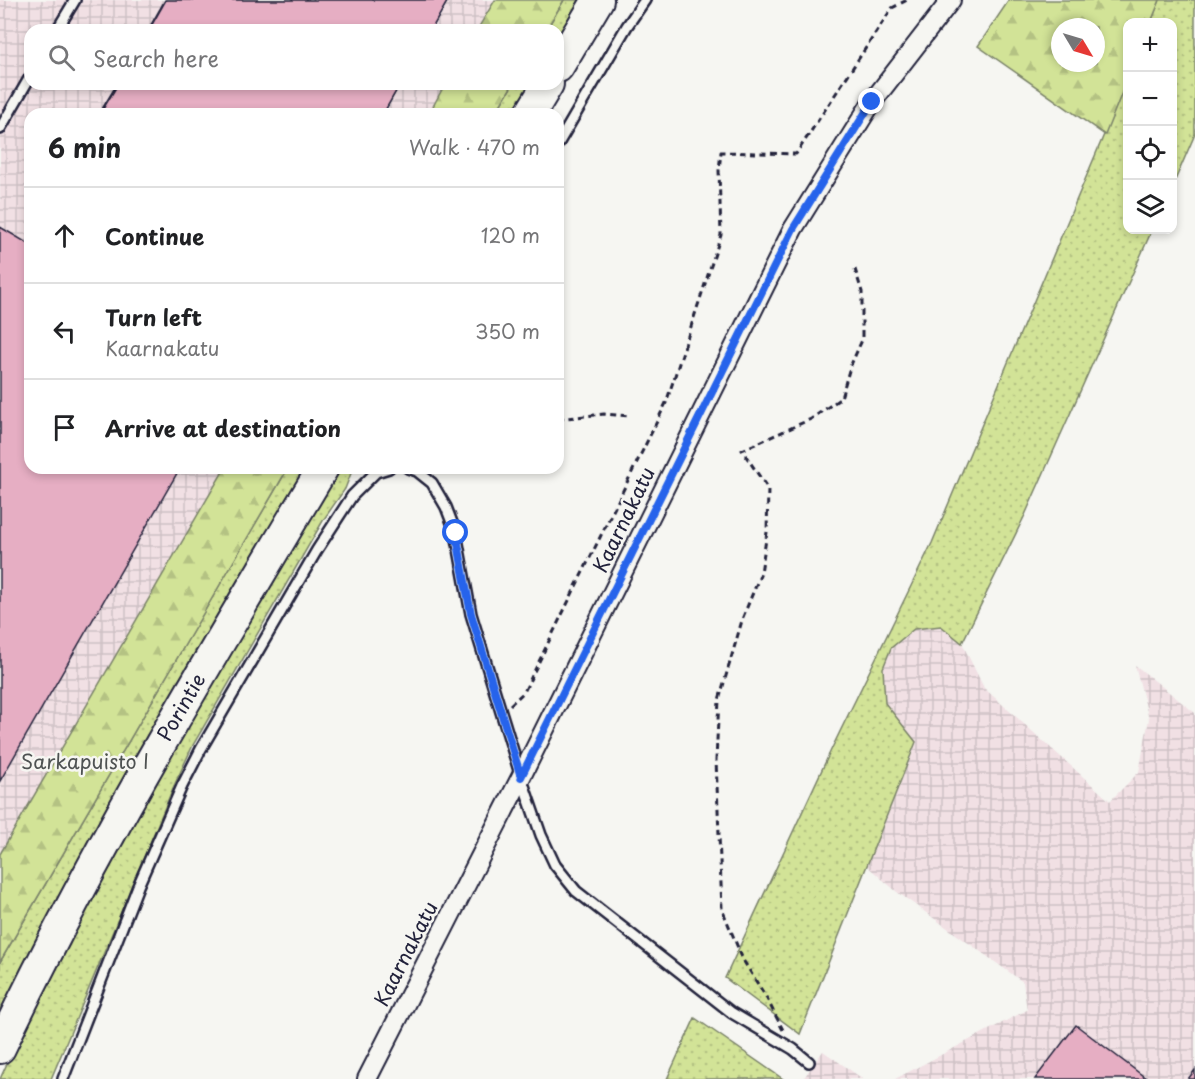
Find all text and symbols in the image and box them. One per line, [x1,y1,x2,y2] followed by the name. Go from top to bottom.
[1051,18,1105,72] north arrow
[1123,18,1177,234] map controls
[1123,18,1177,72] button: +
[24,24,564,90] search box
[45,41,78,74] icon: search
[93,41,219,74] text: Search here
[1123,72,1177,126] button: −
[858,88,884,114] route end
[1123,126,1177,180] button: locate
[48,128,121,167] text: 6 min
[409,132,540,162] text: Walk · 470 m
[1123,180,1177,234] button: layers
[48,219,81,252] icon: ahead
[105,219,204,252] text: Continue
[481,220,540,250] text: 120 m
[105,300,202,333] text: Turn left
[48,315,81,348] icon: left
[475,316,540,346] text: 350 m
[105,333,219,363] text: Kaarnakatu
[48,411,81,444] icon: arrive
[105,411,341,444] text: Arrive at destination
[585,462,662,578] street label: Kaarnakatu
[442,519,468,545] route start
[149,667,212,747] street label: Porintie
[21,746,149,776] park label: Sarkapuisto I
[366,896,444,1011] street label: Kaarnakatu

